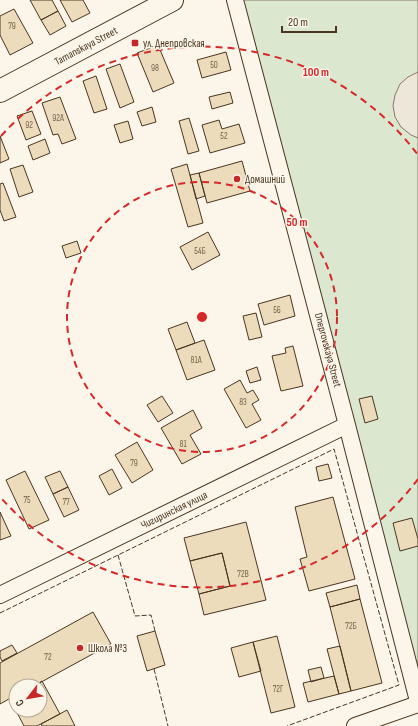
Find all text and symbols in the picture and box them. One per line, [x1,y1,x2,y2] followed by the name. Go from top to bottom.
[282,8,336,34] scale bar
[288,15,308,30] text: 20 m
[8,21,16,32] house number: 79
[52,24,120,68] street label: Tamanskaya Street
[143,37,205,50] place label: ул. Днепровская
[130,38,140,48] marker: ул. Днепровская
[210,60,218,71] house number: 50
[151,63,159,74] house number: 98
[303,65,329,80] text: 100 m
[52,113,64,124] house number: 92А
[25,120,33,131] house number: 92
[220,131,228,142] house number: 52
[245,173,286,186] place label: Домашний
[232,174,242,184] marker: Домашний
[287,215,307,230] text: 50 m
[194,246,206,257] house number: 54Б
[273,305,281,316] house number: 56
[195,310,209,324] centre of rings
[312,311,344,389] street label: Dneprovskaya Street
[190,355,202,366] house number: 81А
[239,397,247,408] house number: 83
[179,439,187,450] house number: 81
[130,458,138,469] house number: 79
[139,488,209,532] street label: Чигиринская улица
[23,495,31,506] house number: 75
[62,497,70,508] house number: 77
[237,569,249,580] house number: 72В
[345,621,357,632] house number: 72Б
[88,642,127,655] place label: Школа №3
[75,643,85,653] marker: Школа №3
[44,652,52,663] house number: 72
[8,678,48,718] north arrow
[273,684,284,695] house number: 72Г
[13,697,27,709] text: С

